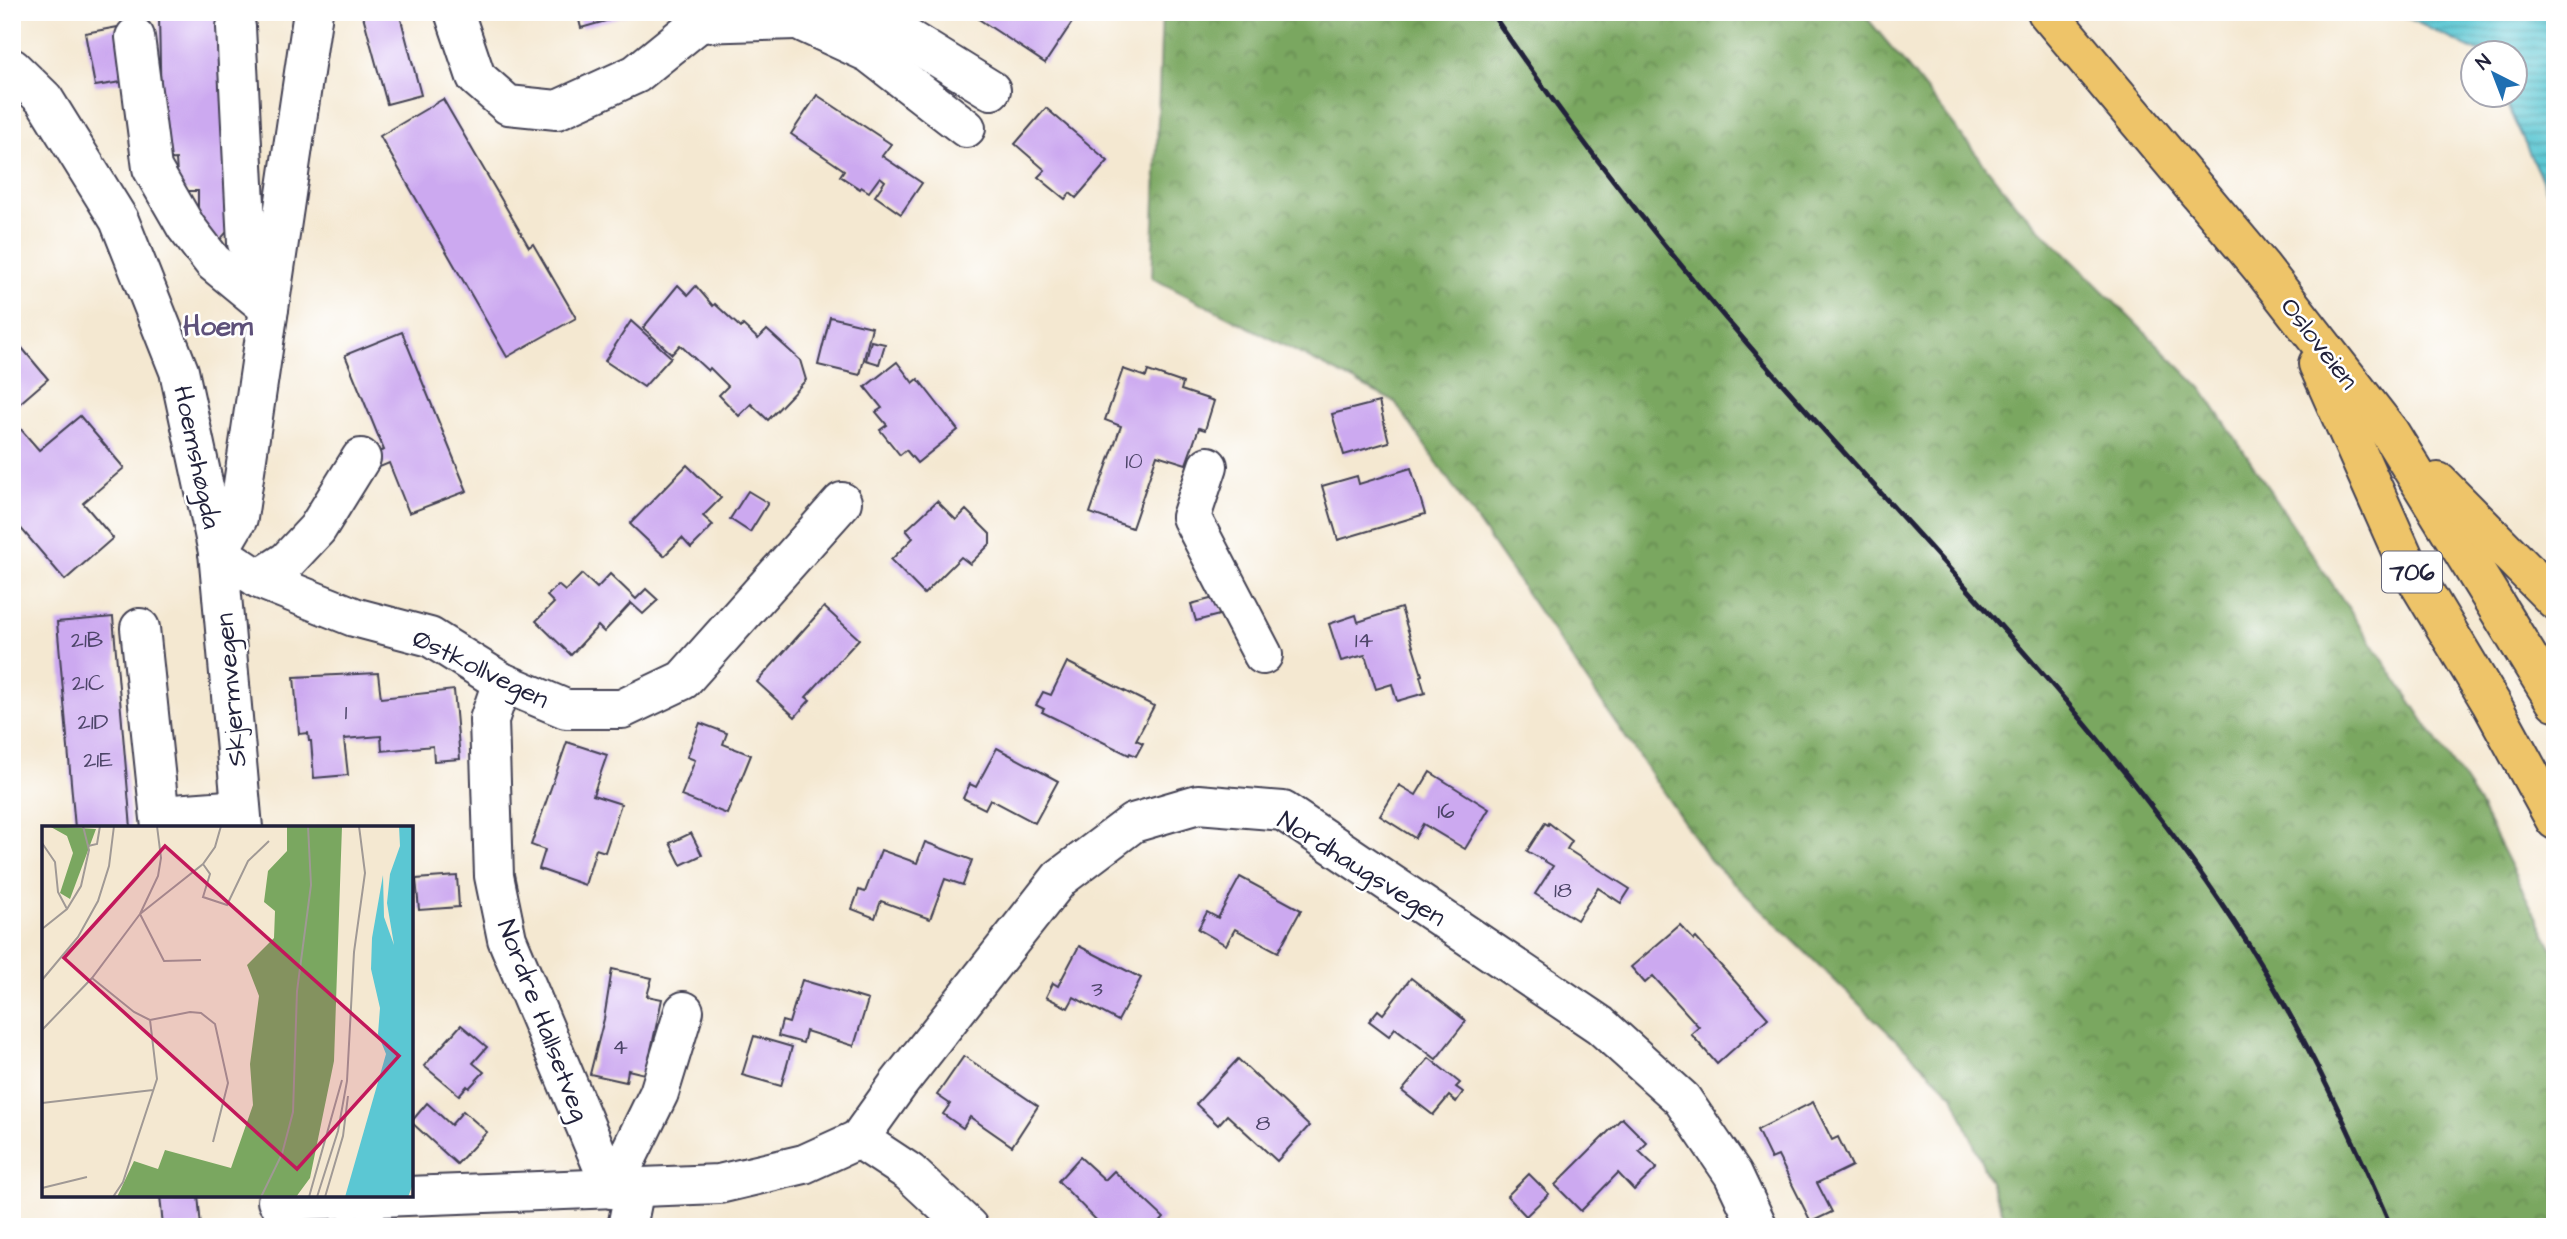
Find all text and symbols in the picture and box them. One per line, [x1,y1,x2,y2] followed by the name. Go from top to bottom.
[2458,38,2528,108] north arrow
[2470,48,2497,77] text: N
[2272,290,2367,397] street label: Osloveien
[183,307,254,346] district label: Hoem
[162,382,230,532] street label: Hoemshøgda
[1125,445,1143,477] house number: 10
[2382,552,2442,592] road number: 706
[206,611,258,768] street label: Skjermvegen
[405,620,555,719] street label: Østkollvegen
[71,624,103,656] house number: 21B
[1355,624,1374,656] house number: 14
[72,667,104,699] house number: 21C
[345,696,348,728] house number: 1
[77,706,109,738] house number: 21D
[83,744,113,776] house number: 21E
[1437,795,1455,827] house number: 16
[1269,803,1453,937] street label: Nordhaugsvegen
[42,826,413,1197] inset map
[1554,874,1572,906] house number: 18
[486,914,598,1127] street label: Nordre Hallsetveg
[1091,973,1103,1005] house number: 3
[612,1031,628,1063] house number: 4
[1256,1107,1271,1139] house number: 8

